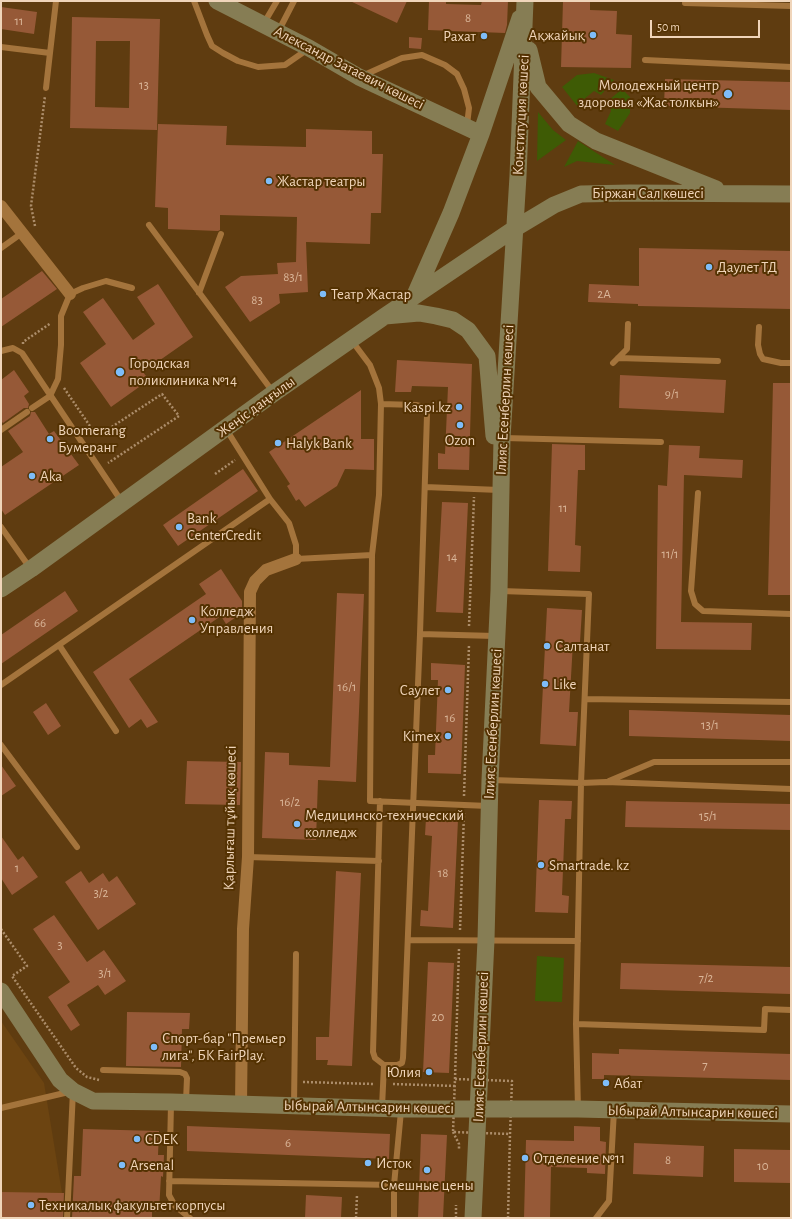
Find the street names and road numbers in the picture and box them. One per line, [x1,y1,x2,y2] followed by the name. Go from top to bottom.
[271,22,427,114] street label: Александр Затаевич көшесі
[509,54,533,176] street label: Конституция көшесі
[592,184,704,202] street label: Біржан Сал көшесі
[492,324,518,476] street label: Ілияс Есенберлин көшесі
[213,373,299,441] street label: Жеңіс даңғылы
[480,648,506,800] street label: Ілияс Есенберлин көшесі
[220,746,240,890] street label: Қарлығаш тұйық көшесі
[469,971,493,1123] street label: Ілияс Есенберлин көшесі
[284,1097,454,1117] street label: Ыбырай Алтынсарин көшесі
[608,1102,778,1122] street label: Ыбырай Алтынсарин көшесі

